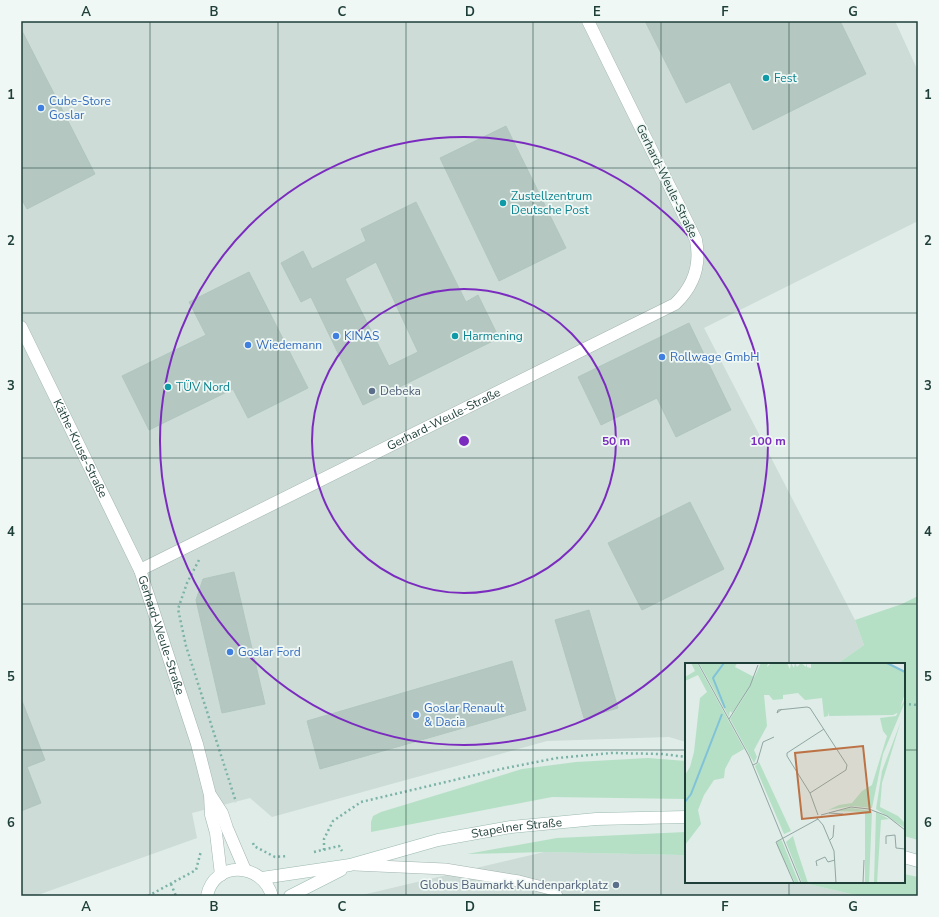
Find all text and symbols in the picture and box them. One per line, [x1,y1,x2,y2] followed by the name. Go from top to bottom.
[81,3,91,21] text: A
[210,3,219,21] text: B
[338,3,347,21] text: C
[465,3,475,21] text: D
[593,3,601,21] text: E
[721,3,729,21] text: F
[848,3,858,21] text: G
[774,70,797,86] place label: Fest
[761,73,771,83] marker: Fest
[7,86,15,104] text: 1
[924,86,932,104] text: 1
[49,93,111,123] place label: Cube-Store Goslar
[36,103,46,113] marker: Cube-Store Goslar
[632,121,702,241] street label: Gerhard-Weule-Straße
[511,188,592,218] place label: Zustellzentrum Deutsche Post
[498,198,508,208] marker: Zustellzentrum Deutsche Post
[7,232,15,250] text: 2
[924,232,932,250] text: 2
[344,328,380,344] place label: KINAS
[463,328,523,344] place label: Harmening
[331,331,341,341] marker: KINAS
[450,331,460,341] marker: Harmening
[256,337,322,353] place label: Wiedemann
[243,340,253,350] marker: Wiedemann
[670,349,759,365] place label: Rollwage GmbH
[657,352,667,362] marker: Rollwage GmbH
[7,377,15,395] text: 3
[924,377,932,395] text: 3
[176,379,230,395] place label: TÜV Nord
[163,382,173,392] marker: TÜV Nord
[380,383,421,399] place label: Debeka
[384,384,503,454] street label: Gerhard-Weule-Straße
[367,386,377,396] marker: Debeka
[49,396,111,500] street label: Käthe-Kruse-Straße
[602,433,630,449] text: 50 m
[750,433,786,449] text: 100 m
[457,434,471,448] centre of rings
[7,523,15,541] text: 4
[924,523,932,541] text: 4
[134,573,188,697] street label: Gerhard-Weule-Straße
[238,644,301,660] place label: Goslar Ford
[225,647,235,657] marker: Goslar Ford
[685,663,905,883] inset map
[7,668,15,686] text: 5
[924,668,932,686] text: 5
[424,700,505,730] place label: Goslar Renault & Dacia
[411,710,421,720] marker: Goslar Renault & Dacia
[7,814,15,832] text: 6
[470,814,563,842] street label: Stapelner Straße
[924,814,932,832] text: 6
[420,877,608,893] place label: Globus Baumarkt Kundenparkplatz
[611,880,621,890] marker: Globus Baumarkt Kundenparkplatz
[81,898,91,916] text: A
[210,898,219,916] text: B
[338,898,347,916] text: C
[465,898,475,916] text: D
[593,898,601,916] text: E
[721,898,729,916] text: F
[848,898,858,916] text: G

